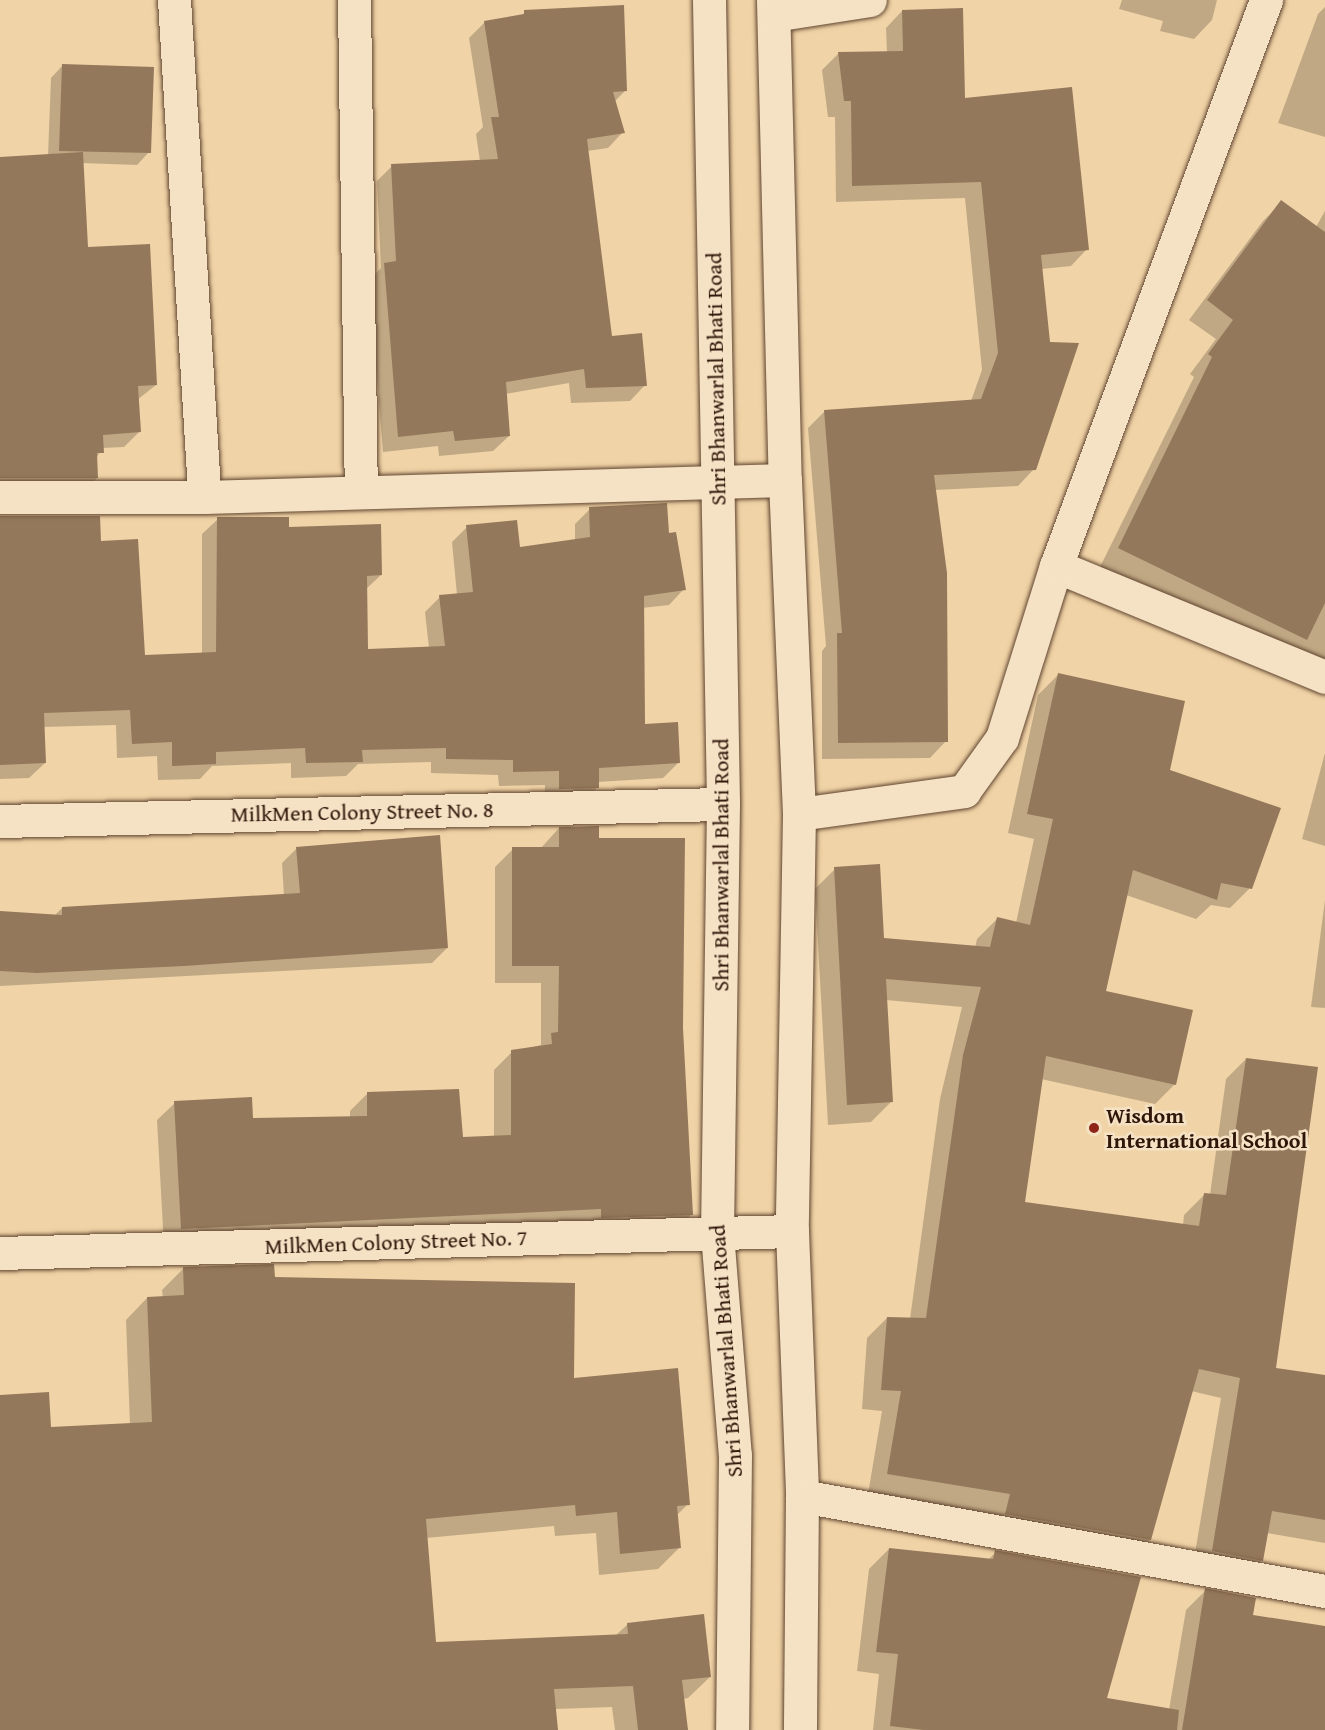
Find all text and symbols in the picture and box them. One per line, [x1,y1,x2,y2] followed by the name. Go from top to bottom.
[701,252,731,506] street label: Shri Bhanwarlal Bhati Road
[708,738,734,992] street label: Shri Bhanwarlal Bhati Road
[230,797,494,827] street label: MilkMen Colony Street No. 8
[1106,1102,1307,1154] place label: Wisdom International School
[1087,1121,1101,1135] marker: Wisdom International School
[264,1224,528,1260] street label: MilkMen Colony Street No. 7
[704,1224,748,1478] street label: Shri Bhanwarlal Bhati Road

